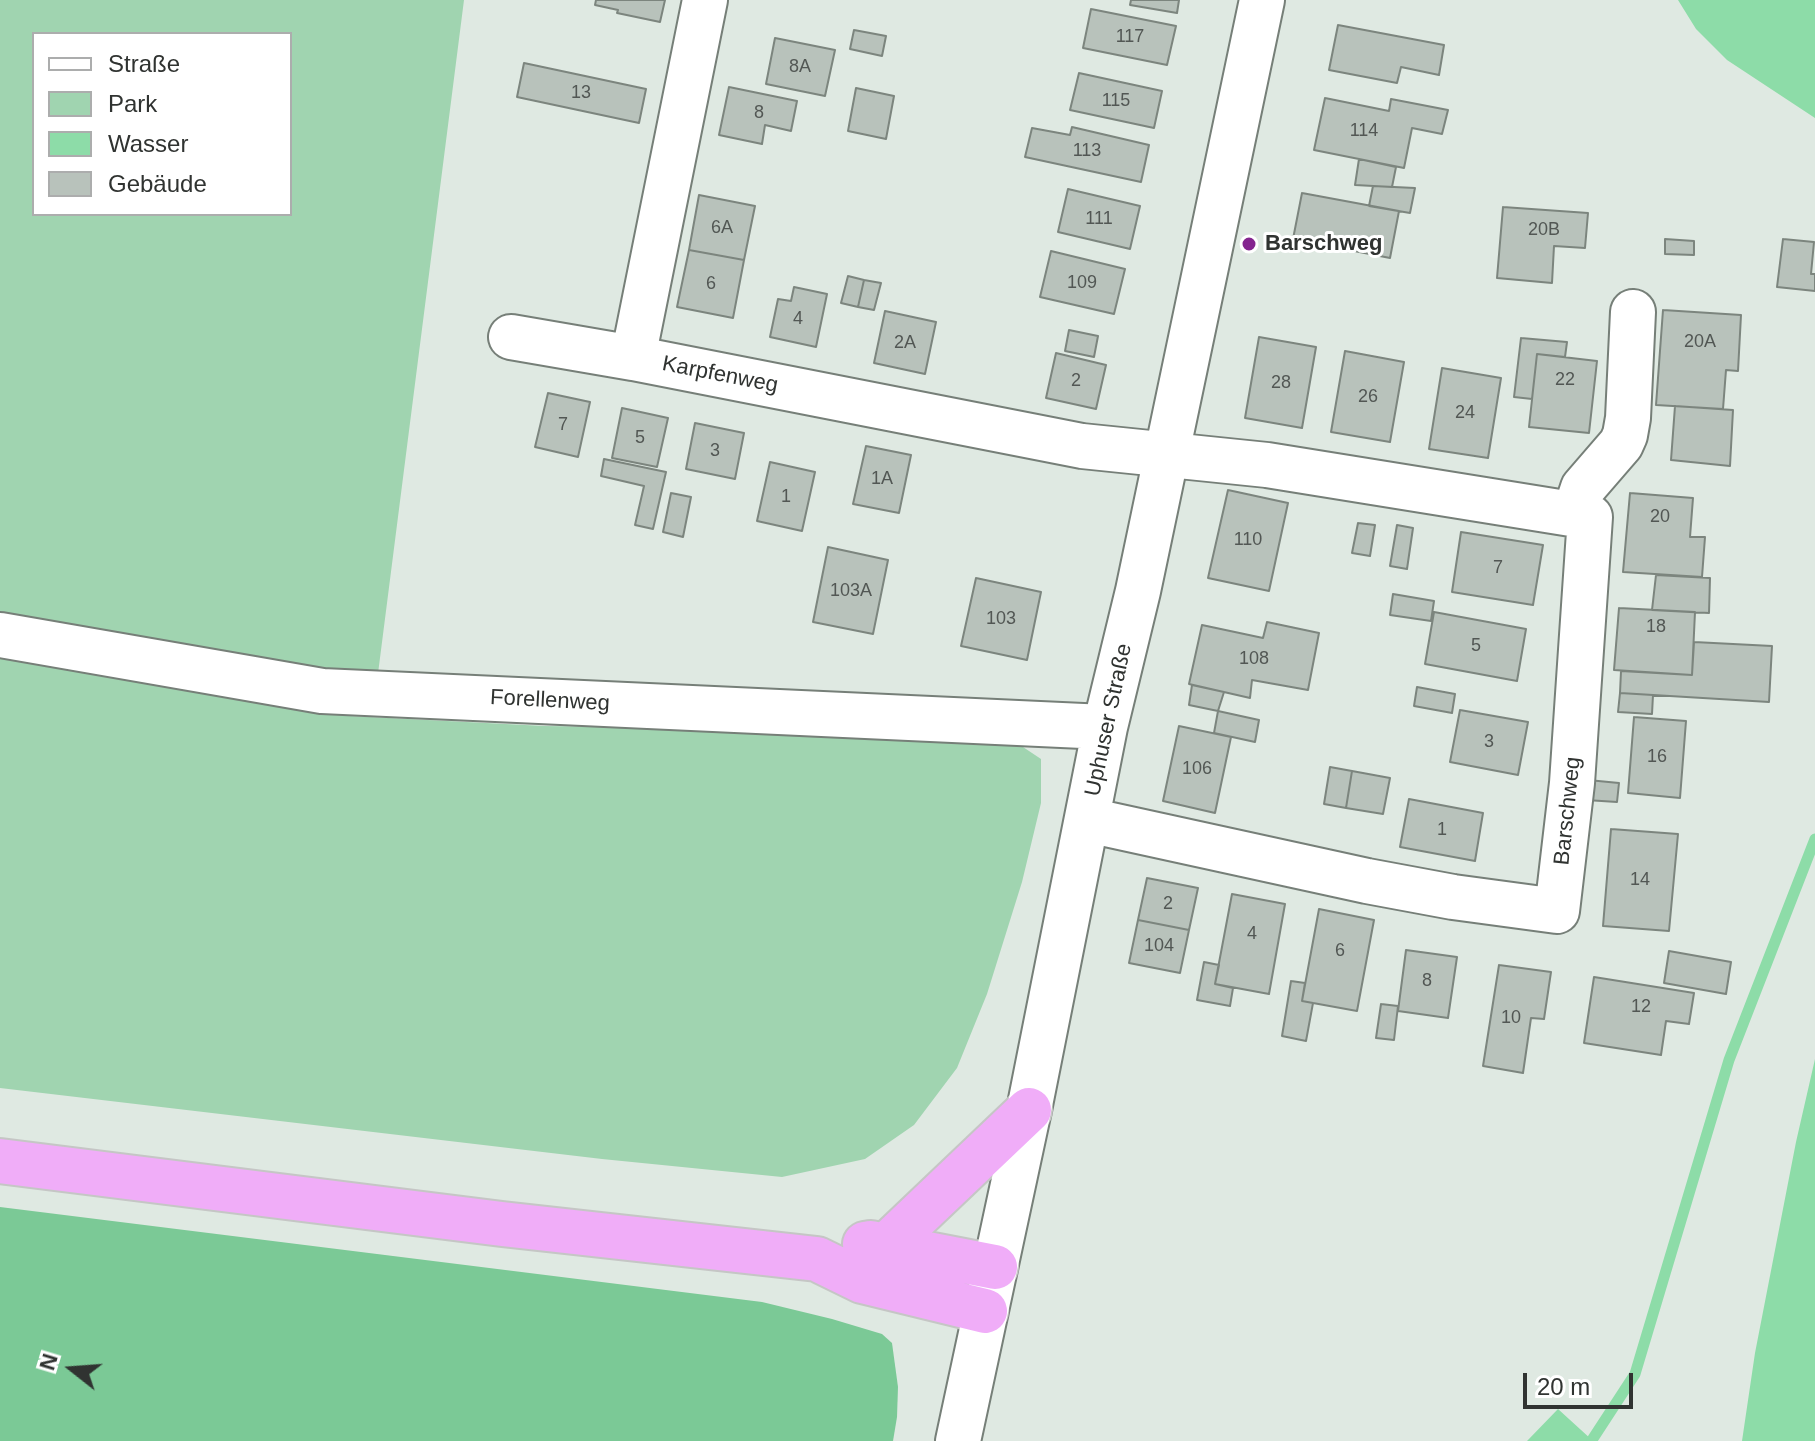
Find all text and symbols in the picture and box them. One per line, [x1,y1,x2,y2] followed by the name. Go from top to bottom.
[1116,26,1144,48] house number: 117
[32,32,292,216] legend
[108,50,180,77] text: Straße
[789,56,811,78] house number: 8A
[571,82,591,104] house number: 13
[108,90,157,117] text: Park
[1102,90,1130,112] house number: 115
[754,102,764,124] house number: 8
[1350,120,1378,142] house number: 114
[108,130,188,157] text: Wasser
[1073,140,1101,162] house number: 113
[108,170,207,197] text: Gebäude
[1085,208,1113,230] house number: 111
[711,217,733,239] house number: 6A
[1528,219,1560,241] house number: 20B
[1265,231,1382,257] place label: Barschweg
[1240,235,1258,253] marker: Barschweg
[1067,272,1097,294] house number: 109
[706,273,716,295] house number: 6
[793,308,803,330] house number: 4
[1684,331,1716,353] house number: 20A
[894,332,916,354] house number: 2A
[660,351,780,399] street label: Karpfenweg
[1555,369,1575,391] house number: 22
[1071,370,1081,392] house number: 2
[1271,372,1291,394] house number: 28
[1358,386,1378,408] house number: 26
[1455,402,1475,424] house number: 24
[558,414,568,436] house number: 7
[635,427,645,449] house number: 5
[710,440,720,462] house number: 3
[871,468,893,490] house number: 1A
[781,486,791,508] house number: 1
[1650,506,1670,528] house number: 20
[1234,529,1262,551] house number: 110
[1493,557,1503,579] house number: 7
[830,580,872,602] house number: 103A
[986,608,1016,630] house number: 103
[1646,616,1666,638] house number: 18
[1471,635,1481,657] house number: 5
[1080,641,1138,799] street label: Uphuser Straße
[1239,648,1269,670] house number: 108
[489,685,611,717] street label: Forellenweg
[1484,731,1494,753] house number: 3
[1647,746,1667,768] house number: 16
[1549,756,1587,866] street label: Barschweg
[1182,758,1212,780] house number: 106
[1437,819,1447,841] house number: 1
[1630,869,1650,891] house number: 14
[1163,893,1173,915] house number: 2
[1247,923,1257,945] house number: 4
[1144,935,1174,957] house number: 104
[1335,940,1345,962] house number: 6
[1422,970,1432,992] house number: 8
[1631,996,1651,1018] house number: 12
[1501,1007,1521,1029] house number: 10
[32,1329,112,1409] north arrow
[34,1351,63,1373] text: N
[1527,1357,1637,1407] scale bar
[1537,1373,1590,1400] text: 20 m

